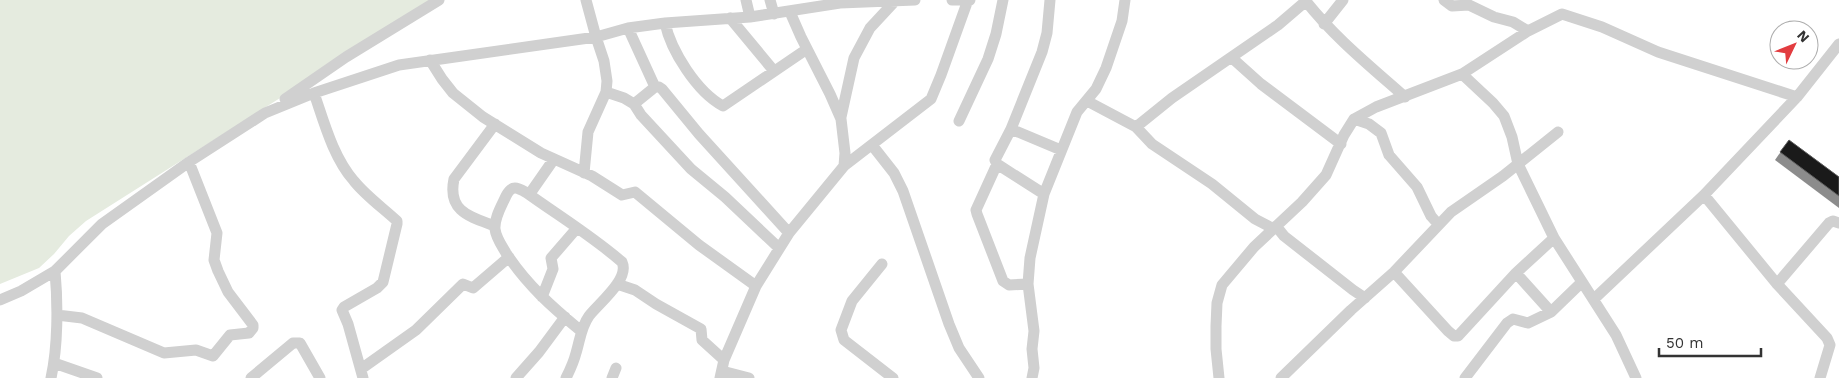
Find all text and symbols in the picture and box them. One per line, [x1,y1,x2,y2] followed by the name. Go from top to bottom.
[1769,20,1819,70] north arrow
[1794,27,1813,45] text: N
[1659,326,1762,358] scale bar
[1666,334,1703,352] text: 50 m

